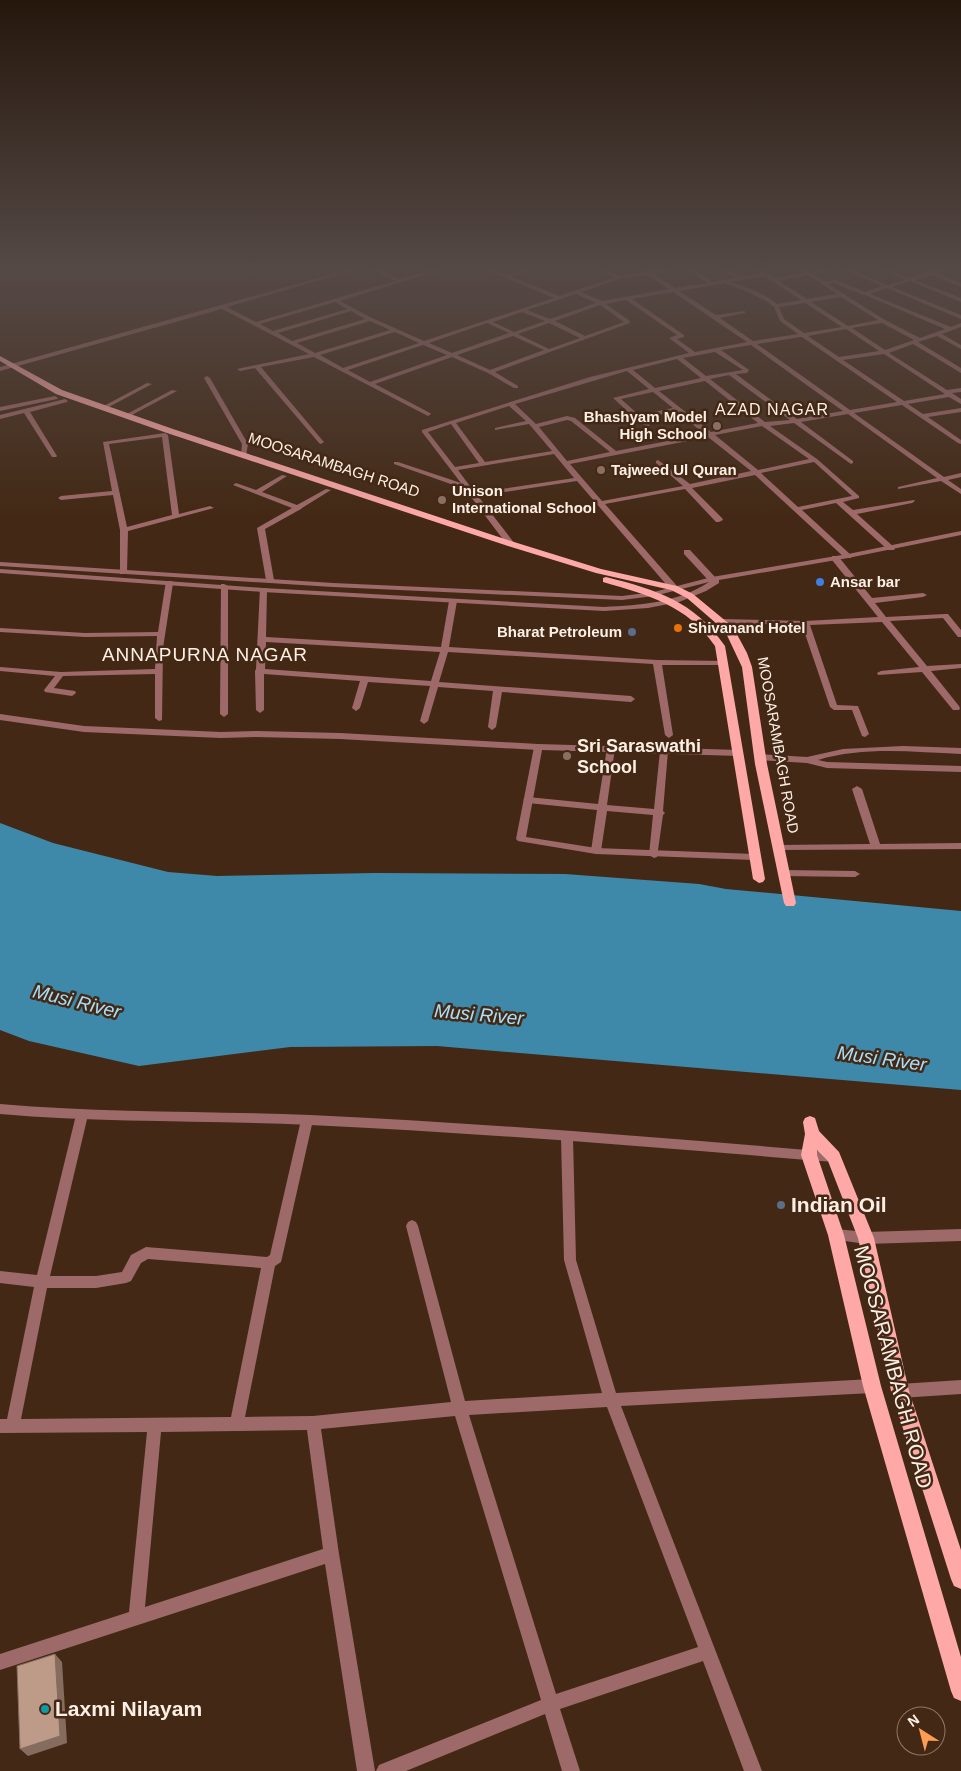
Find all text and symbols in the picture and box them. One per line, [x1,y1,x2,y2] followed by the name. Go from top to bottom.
[715,401,829,418] district label: AZAD NAGAR
[584,408,707,442] place label: Bhashyam Model High School
[711,420,723,432] marker: Bhashyam Model High School
[246,429,422,500] street label: MOOSARAMBAGH ROAD
[611,461,737,478] place label: Tajweed Ul Quran
[595,464,607,476] marker: Tajweed Ul Quran
[452,482,596,516] place label: Unison International School
[436,494,448,506] marker: Unison International School
[830,573,900,590] place label: Ansar bar
[814,576,826,588] marker: Ansar bar
[688,619,806,636] place label: Shivanand Hotel
[672,622,684,634] marker: Shivanand Hotel
[497,623,622,640] place label: Bharat Petroleum
[626,626,638,638] marker: Bharat Petroleum
[102,644,308,665] district label: ANNAPURNA NAGAR
[755,655,802,835] street label: MOOSARAMBAGH ROAD
[577,736,701,777] place label: Sri Saraswathi School
[561,750,573,762] marker: Sri Saraswathi School
[31,980,124,1023] water label: Musi River
[433,1000,525,1029] water label: Musi River
[836,1042,928,1075] water label: Musi River
[791,1193,887,1216] place label: Indian Oil
[775,1199,787,1211] marker: Indian Oil
[850,1243,937,1491] street label: MOOSARAMBAGH ROAD
[55,1697,202,1720] place label: Laxmi Nilayam
[39,1703,51,1715] marker: Laxmi Nilayam
[896,1706,946,1756] north arrow
[905,1711,922,1730] text: N

